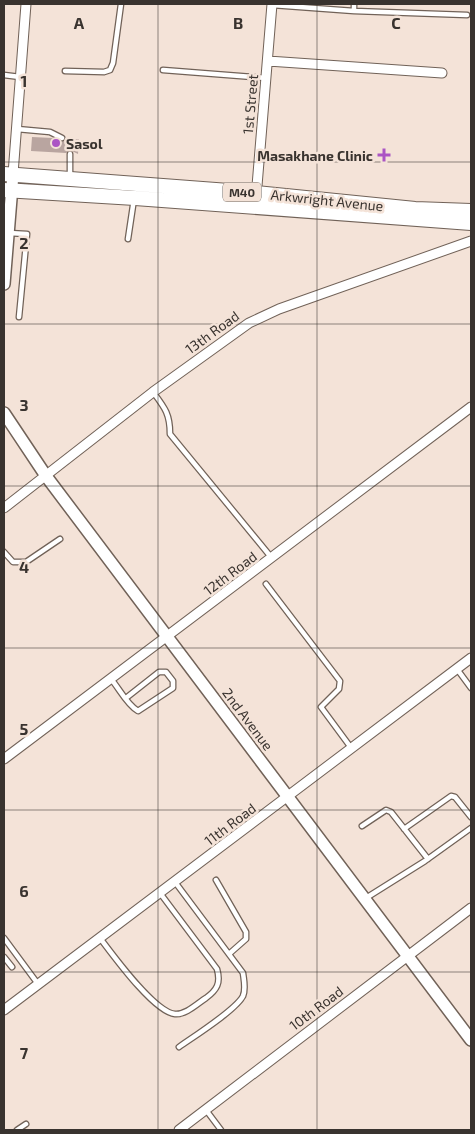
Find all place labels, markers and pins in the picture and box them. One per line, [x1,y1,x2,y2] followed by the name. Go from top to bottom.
[66,135,103,152] place label: Sasol
[50,137,62,149] marker: Sasol
[257,147,373,164] place label: Masakhane Clinic
[377,148,391,162] marker: Masakhane Clinic

